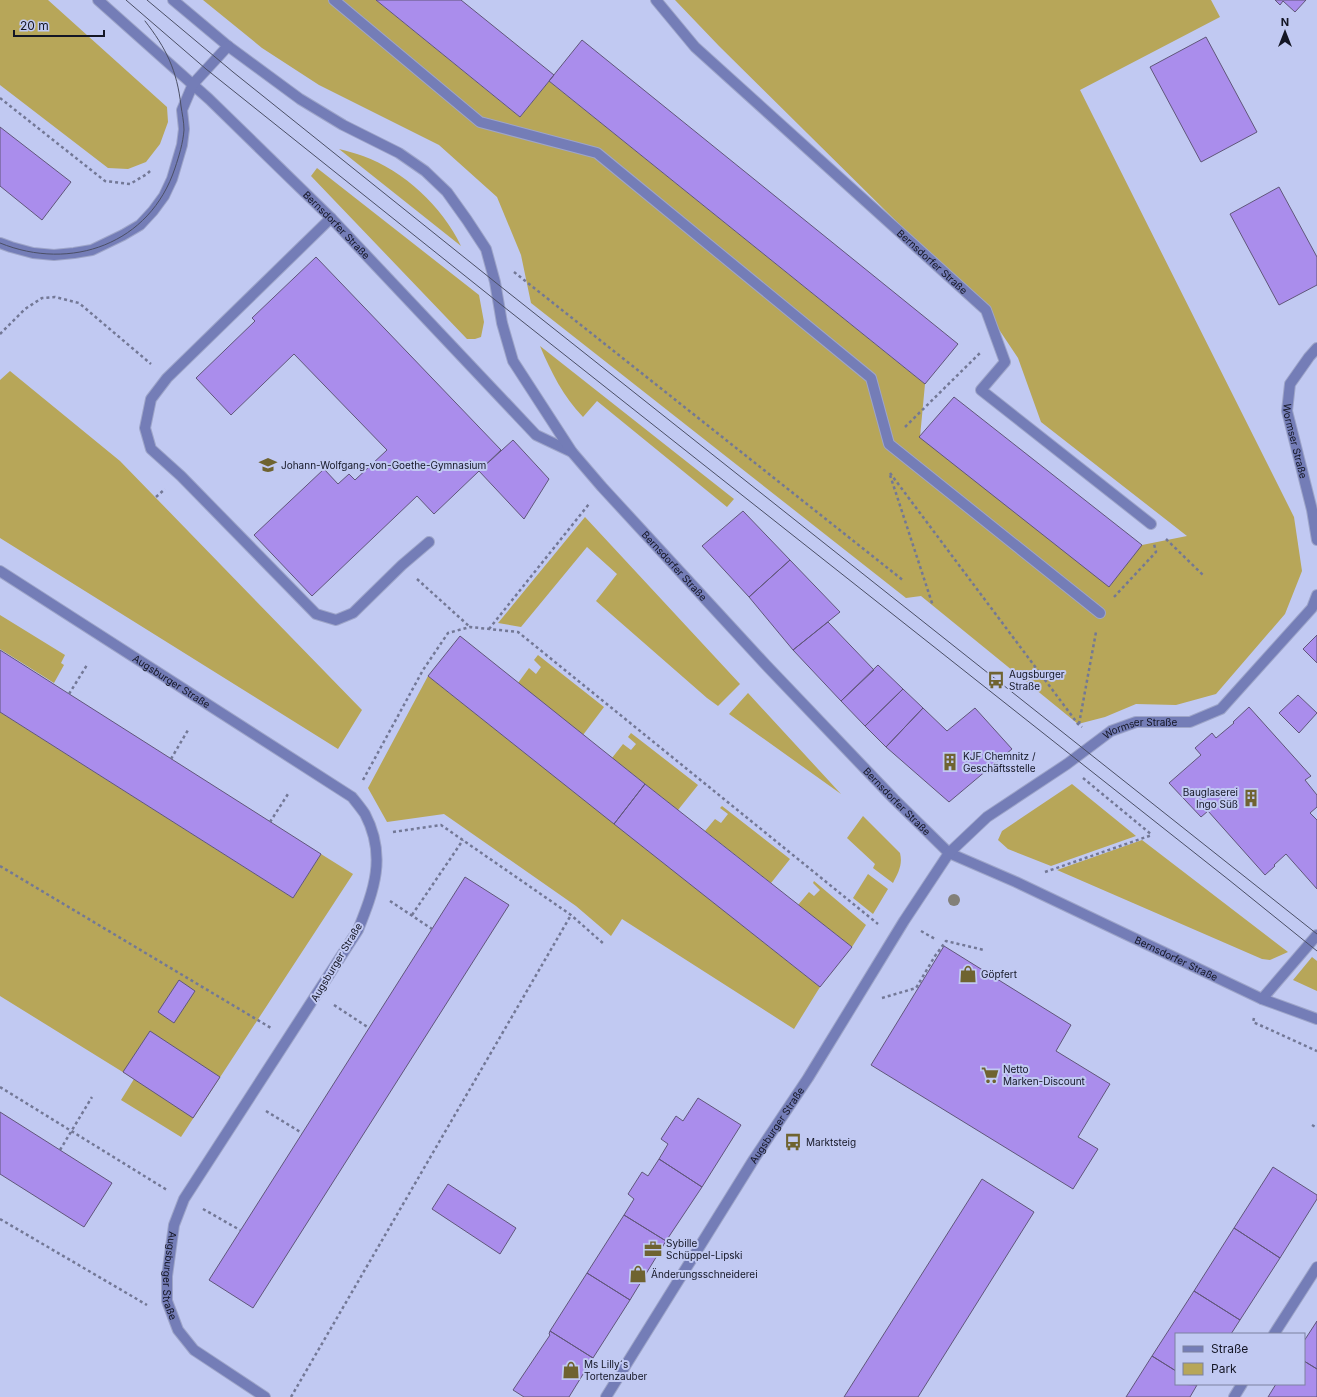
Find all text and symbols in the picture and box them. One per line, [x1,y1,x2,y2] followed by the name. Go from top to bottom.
[14,12,104,38] scale bar
[1265,12,1305,52] north arrow
[1281,15,1289,29] text: N
[20,18,49,33] text: 20 m
[301,188,373,262] street label: Bernsdorfer Straße
[895,227,970,296] street label: Bernsdorfer Straße
[1281,403,1310,480] street label: Wormser Straße
[258,455,278,475] school or university icon: Johann-Wolfgang-von-Goethe-Gymnasium
[281,459,486,471] place label: Johann-Wolfgang-von-Goethe-Gymnasium
[639,528,710,603] street label: Bernsdorfer Straße
[131,652,213,711] street label: Augsburger Straße
[1009,668,1065,692] place label: Augsburger Straße
[986,670,1006,690] bus stop icon: Augsburger Straße
[1100,716,1178,741] street label: Wormser Straße
[963,750,1036,774] place label: KJF Chemnitz / Geschäftsstelle
[940,752,960,772] building icon: KJF Chemnitz / Geschäftsstelle
[861,765,933,838] street label: Bernsdorfer Straße
[1183,786,1238,810] place label: Bauglaserei Ingo Süß
[1241,788,1261,808] building icon: Bauglaserei Ingo Süß
[308,920,364,1003] street label: Augsburger Straße
[1133,933,1220,983] street label: Bernsdorfer Straße
[958,964,978,984] shop icon: Göpfert
[981,968,1018,980] place label: Göpfert
[1003,1063,1086,1087] place label: Netto Marken-Discount
[980,1065,1000,1085] supermarket icon: Netto Marken-Discount
[747,1084,807,1166] street label: Augsburger Straße
[783,1132,803,1152] bus stop icon: Marktsteig
[806,1136,856,1148] place label: Marktsteig
[161,1231,180,1322] street label: Augsburger Straße
[666,1237,742,1261] place label: Sybille Schüppel-Lipski
[643,1239,663,1259] office icon: Sybille Schüppel-Lipski
[628,1264,648,1284] shop icon: Änderungsschneiderei
[651,1268,758,1280] place label: Änderungsschneiderei
[1175,1333,1305,1385] legend
[1211,1341,1248,1356] text: Straße
[584,1358,648,1382] place label: Ms Lilly´s Tortenzauber
[561,1360,581,1380] shop icon: Ms Lilly´s Tortenzauber
[1211,1361,1237,1376] text: Park

